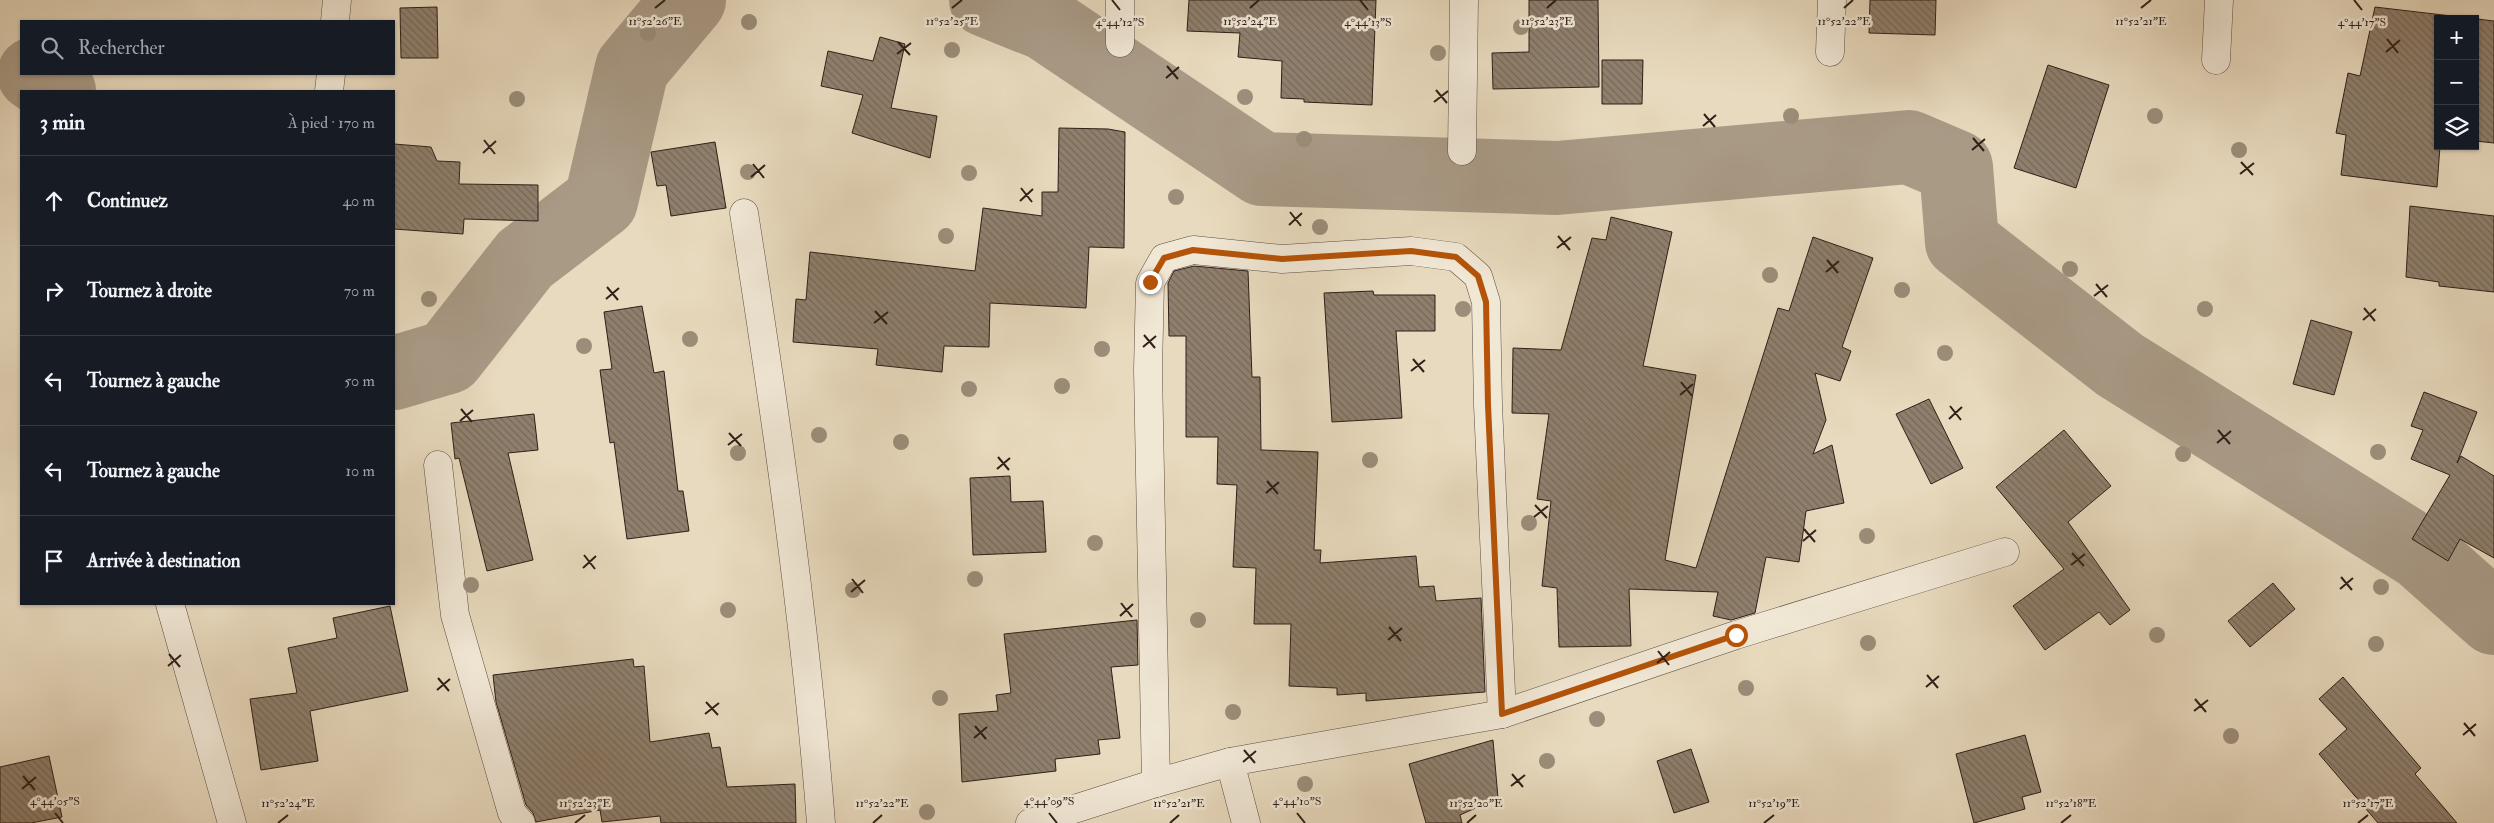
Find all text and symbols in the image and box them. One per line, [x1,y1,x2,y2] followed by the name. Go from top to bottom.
[628,14,682,29] text: 11°52'26"E
[926,14,979,29] text: 11°52'25"E
[1223,14,1277,29] text: 11°52'24"E
[1521,14,1573,29] text: 11°52'23"E
[1817,14,1871,29] text: 11°52'22"E
[2115,14,2167,29] text: 11°52'21"E
[1096,15,1145,30] text: 4°44'12"S
[1344,15,1392,30] text: 4°44'13"S
[2338,15,2386,30] text: 4°44'17"S
[2434,15,2479,150] map controls
[2434,15,2479,60] button: +
[20,20,395,75] search box
[38,34,66,62] icon: search
[78,36,165,60] text: Rechercher
[2434,60,2479,105] button: −
[2434,105,2479,150] button: layers
[40,109,85,136] text: 3 min
[288,113,375,133] text: À pied · 170 m
[40,187,68,215] icon: ahead
[87,189,168,213] text: Continuez
[342,191,375,211] text: 40 m
[1139,271,1162,294] route end
[40,277,68,305] icon: right
[87,279,212,303] text: Tournez à droite
[344,281,375,301] text: 70 m
[40,367,68,395] icon: left
[87,369,220,393] text: Tournez à gauche
[344,371,375,391] text: 50 m
[40,457,68,485] icon: left
[87,459,220,483] text: Tournez à gauche
[345,461,375,481] text: 10 m
[40,547,68,575] icon: arrive
[87,549,241,573] text: Arrivée à destination
[1725,624,1748,647] route start
[30,794,80,809] text: 4°44'05"S
[1024,794,1074,809] text: 4°44'09"S
[1273,794,1322,809] text: 4°44'10"S
[261,796,315,811] text: 11°52'24"E
[559,796,611,811] text: 11°52'23"E
[855,796,909,811] text: 11°52'22"E
[1153,796,1205,811] text: 11°52'21"E
[1449,796,1503,811] text: 11°52'20"E
[1748,796,1800,811] text: 11°52'19"E
[2046,796,2097,811] text: 11°52'18"E
[2343,796,2394,811] text: 11°52'17"E

